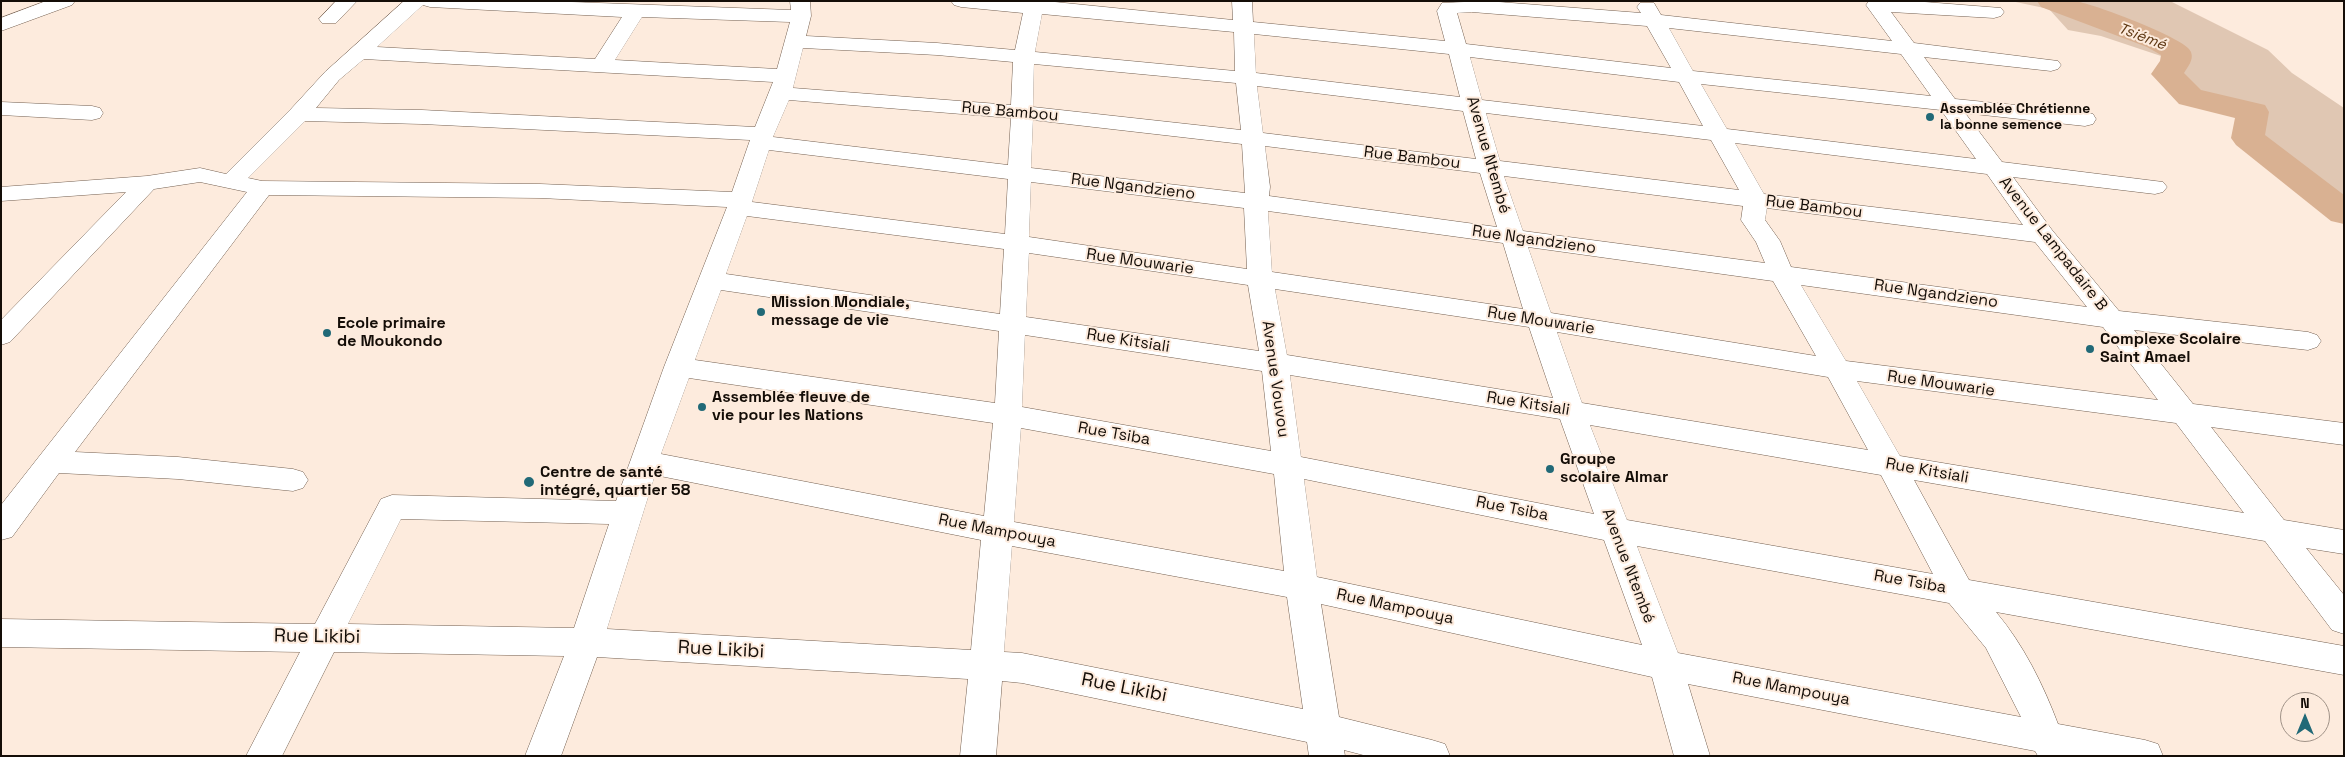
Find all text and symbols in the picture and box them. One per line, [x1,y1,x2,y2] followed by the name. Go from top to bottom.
[2116,20,2168,54] water label: Tsiémé
[1462,94,1514,216] street label: Avenue Ntembé
[961,98,1059,126] street label: Rue Bambou
[1940,101,2090,134] place label: Assemblée Chrétienne la bonne semence
[1924,111,1936,123] marker: Assemblée Chrétienne la bonne semence
[1363,143,1461,173] street label: Rue Bambou
[1070,170,1196,204] street label: Rue Ngandzieno
[1995,173,2111,315] street label: Avenue Lampadaire B
[1765,192,1863,222] street label: Rue Bambou
[1471,222,1597,258] street label: Rue Ngandzieno
[1085,245,1195,279] street label: Rue Mouwarie
[1873,276,1999,312] street label: Rue Ngandzieno
[771,293,910,331] place label: Mission Mondiale, message de vie
[1486,303,1596,339] street label: Rue Mouwarie
[755,306,767,318] marker: Mission Mondiale, message de vie
[337,314,446,352] place label: Ecole primaire de Moukondo
[1257,319,1293,439] street label: Avenue Vouvou
[1085,325,1171,357] street label: Rue Kitsiali
[321,327,333,339] marker: Ecole primaire de Moukondo
[2100,330,2241,368] place label: Complexe Scolaire Saint Amael
[2084,343,2096,355] marker: Complexe Scolaire Saint Amael
[1886,367,1996,401] street label: Rue Mouwarie
[712,388,870,426] place label: Assemblée fleuve de vie pour les Nations
[1485,388,1571,420] street label: Rue Kitsiali
[696,401,708,413] marker: Assemblée fleuve de vie pour les Nations
[1076,418,1152,450] street label: Rue Tsiba
[1560,450,1668,488] place label: Groupe scolaire Almar
[1884,454,1970,488] street label: Rue Kitsiali
[540,463,690,501] place label: Centre de santé intégré, quartier 58
[1544,463,1556,475] marker: Groupe scolaire Almar
[522,475,536,489] marker: Centre de santé intégré, quartier 58
[1474,493,1550,525] street label: Rue Tsiba
[1597,506,1659,626] street label: Avenue Ntembé
[937,510,1057,552] street label: Rue Mampouya
[1872,566,1948,598] street label: Rue Tsiba
[1335,585,1455,629] street label: Rue Mampouya
[274,625,360,649] street label: Rue Likibi
[677,636,765,664] street label: Rue Likibi
[1731,668,1851,710] street label: Rue Mampouya
[1079,669,1169,707] street label: Rue Likibi
[2280,692,2330,742] north arrow
[2300,694,2310,712] text: N

